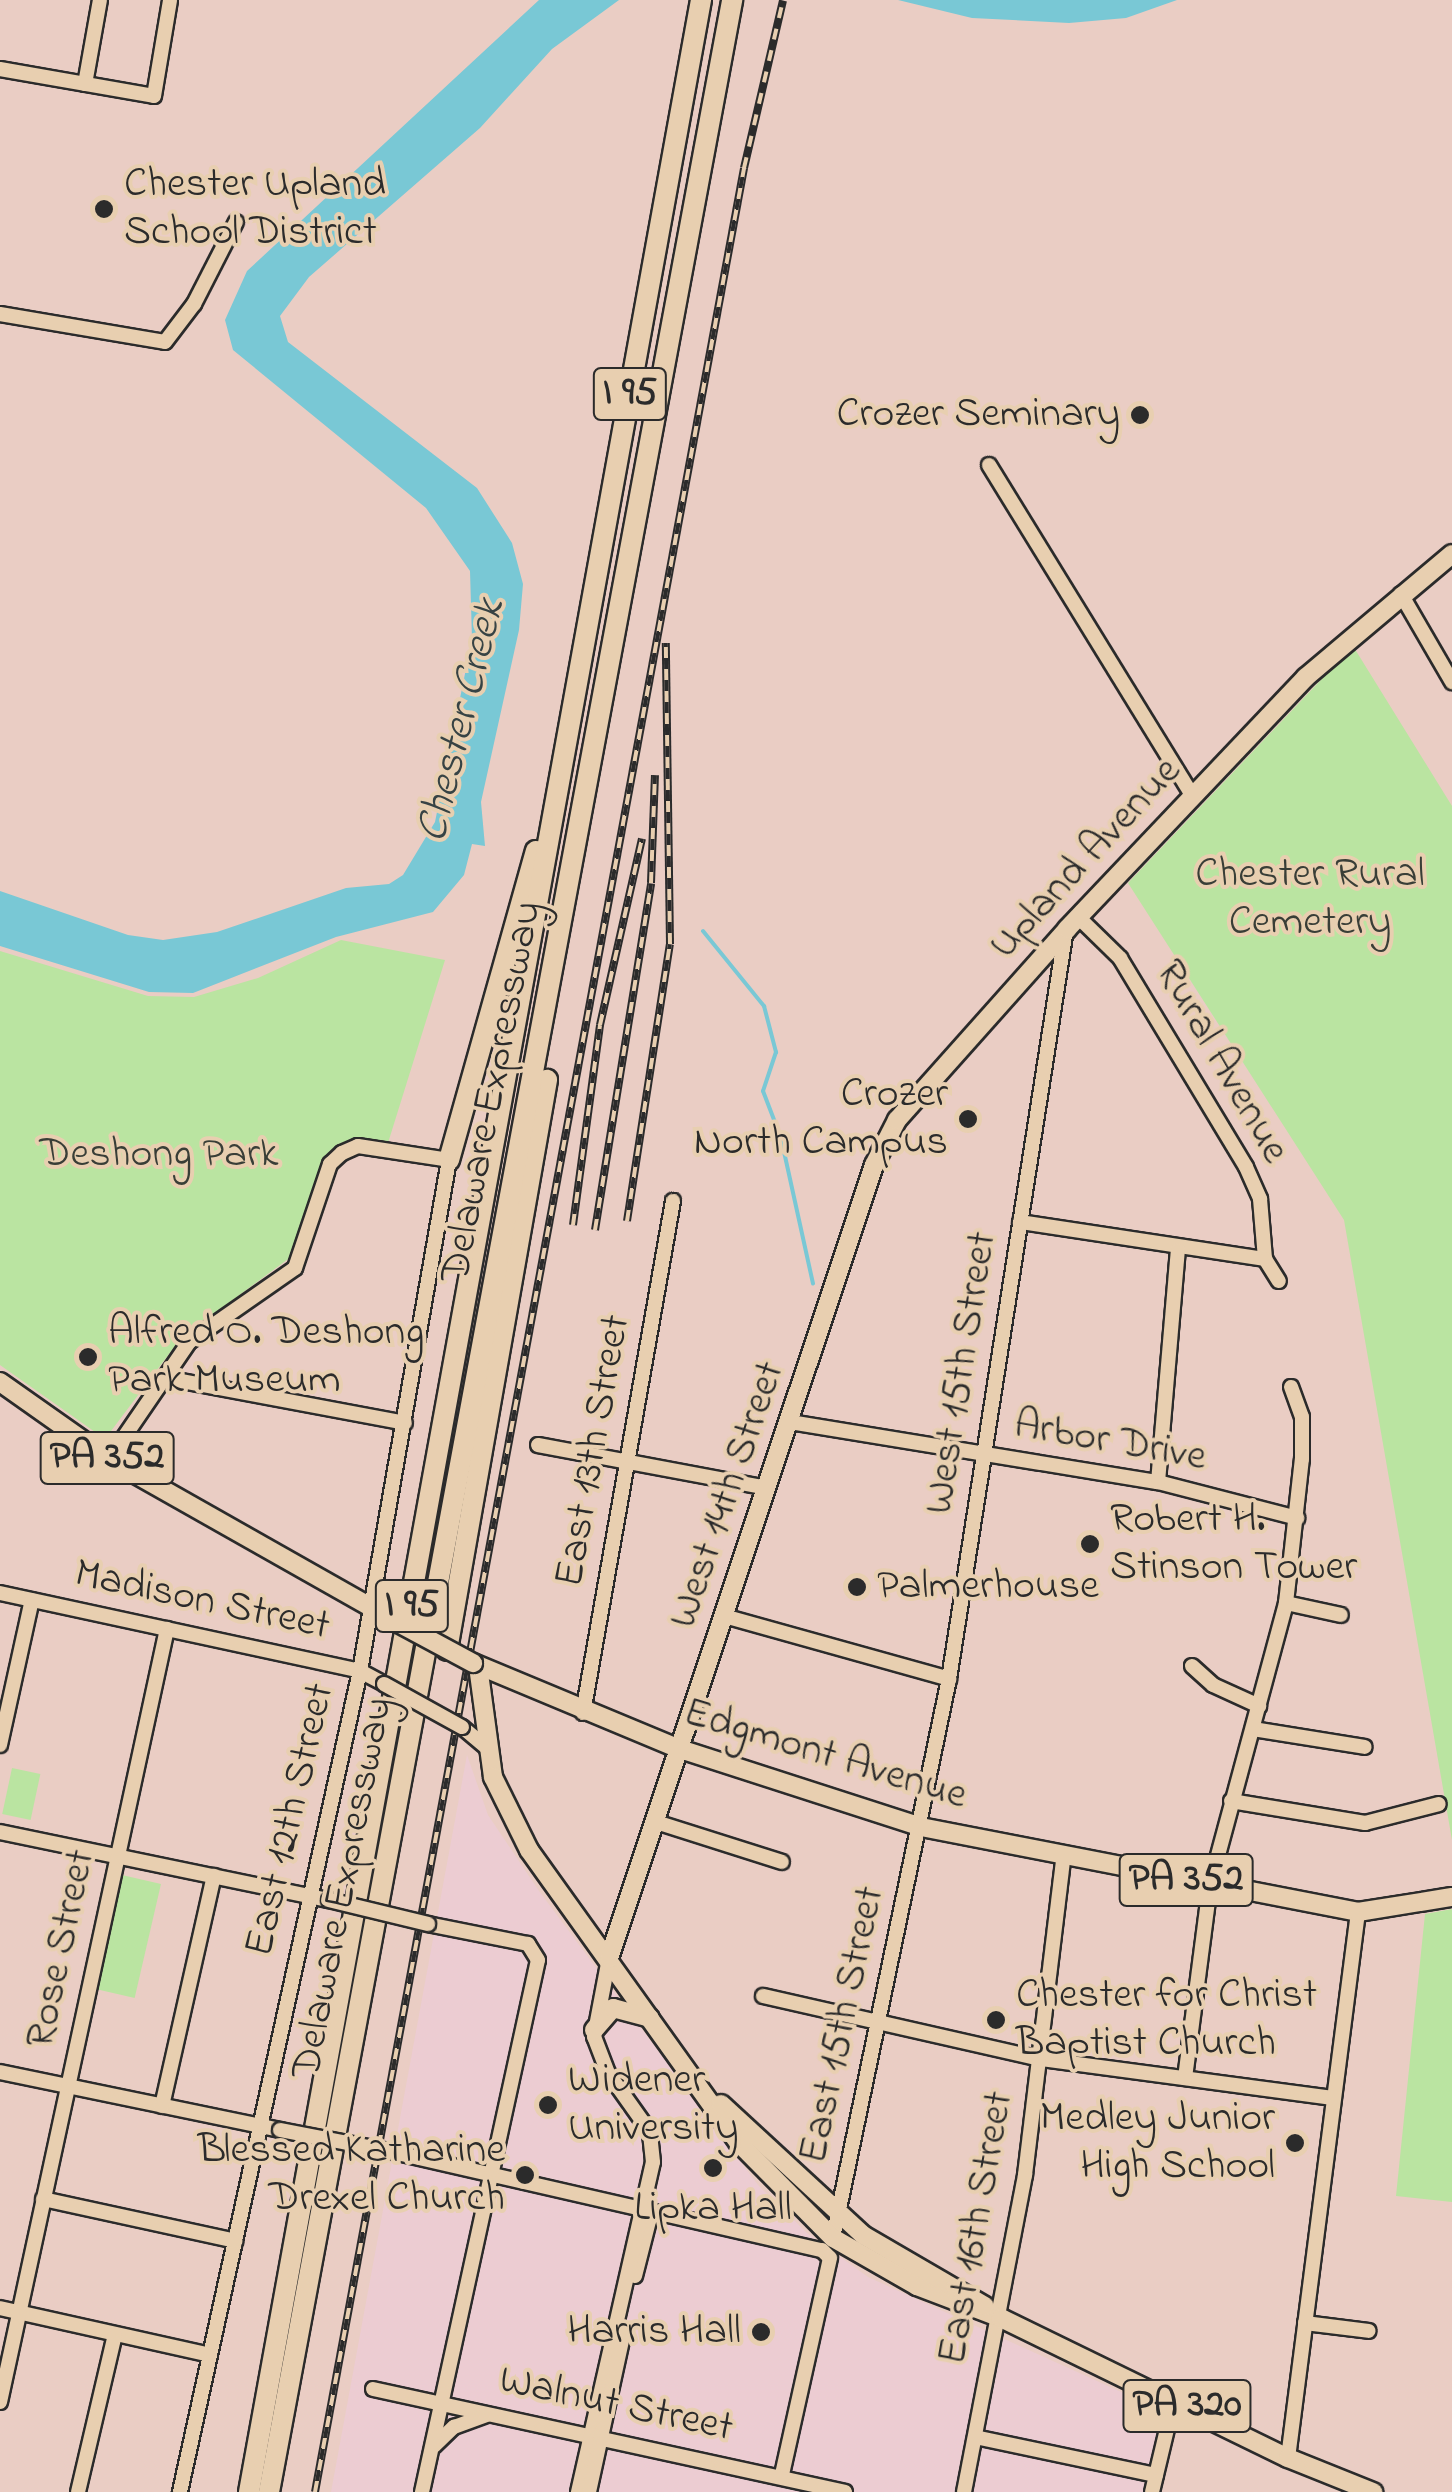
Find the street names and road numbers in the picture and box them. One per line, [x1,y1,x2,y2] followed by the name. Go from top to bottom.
[592,359,668,429] road number: I 95
[980,747,1192,971] street label: Upland Avenue
[431,897,555,1287] street label: Delaware Expressway
[1143,952,1299,1172] street label: Rural Avenue
[915,1228,1009,1518] street label: West 15th Street
[545,1311,643,1591] street label: East 13th Street
[659,1355,797,1635] street label: West 14th Street
[1010,1400,1210,1484] street label: Arbor Drive
[39,1423,174,1493] road number: PA 352
[70,1549,334,1653] street label: Madison Street
[374,1571,450,1641] road number: I 95
[235,1679,347,1961] street label: East 12th Street
[677,1688,973,1822] street label: Edgmont Avenue
[282,1693,406,2083] street label: Delaware Expressway
[16,1845,108,2053] street label: Rose Street
[1118,1845,1254,1915] road number: PA 352
[789,1882,897,2168] street label: East 15th Street
[928,2088,1026,2368] street label: East 16th Street
[495,2356,737,2454] street label: Walnut Street
[1122,2371,1252,2441] road number: PA 320

